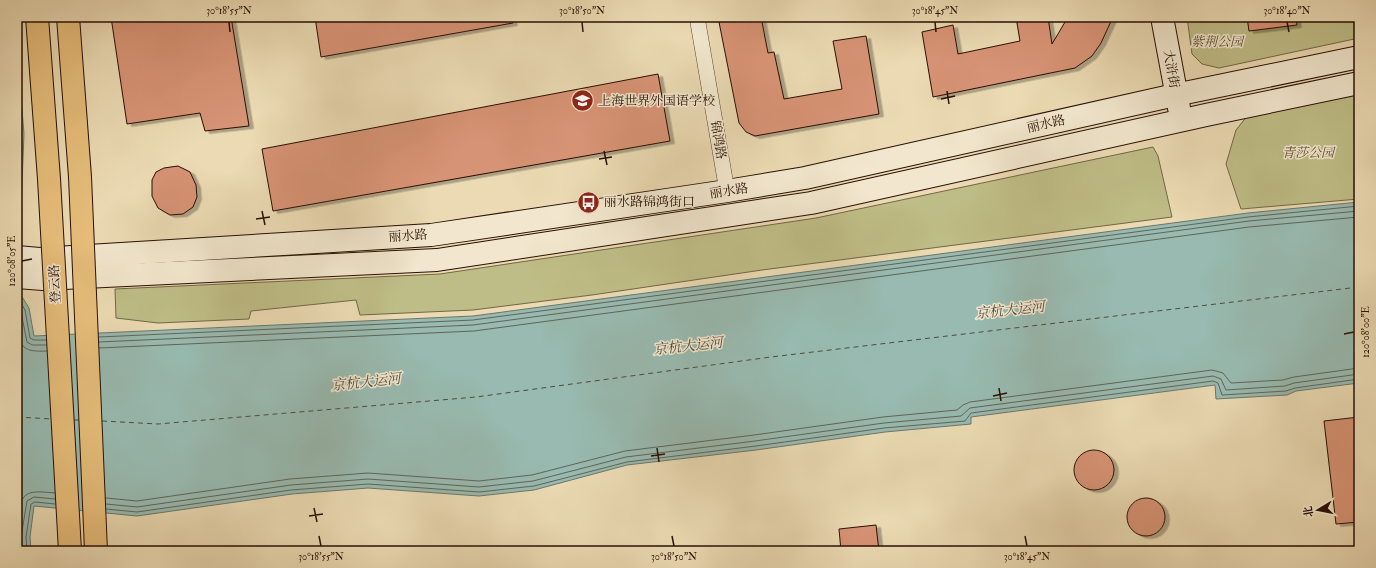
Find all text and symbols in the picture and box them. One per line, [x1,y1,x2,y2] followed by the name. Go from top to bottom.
[206,5,252,17] text: 30°18'55"N
[559,5,605,17] text: 30°18'50"N
[912,5,958,17] text: 30°18'45"N
[1263,5,1311,17] text: 30°18'40"N
[1191,34,1245,50] park label: 紫荆公园
[1160,48,1182,90] street label: 大浒街
[570,88,596,114] school or university icon: 上海世界外国语学校
[598,93,715,109] place label: 上海世界外国语学校
[1025,112,1067,136] street label: 丽水路
[707,119,729,161] street label: 锦鸿路
[1282,145,1336,161] park label: 青莎公园
[708,180,750,202] street label: 丽水路
[576,189,602,215] bus stop icon: 丽水路锦鸿街口
[604,194,695,210] place label: 丽水路锦鸿街口
[388,227,428,245] street label: 丽水路
[6,236,18,286] text: 120°08'05"E
[46,264,64,304] street label: 登云路
[974,298,1049,322] water label: 京杭大运河
[1360,306,1372,358] text: 120°08'00"E
[652,334,727,358] water label: 京杭大运河
[330,370,405,394] water label: 京杭大运河
[1298,490,1338,530] north arrow
[1301,505,1316,518] text: 北
[298,551,344,563] text: 30°18'55"N
[651,551,697,563] text: 30°18'50"N
[1004,551,1050,563] text: 30°18'45"N

